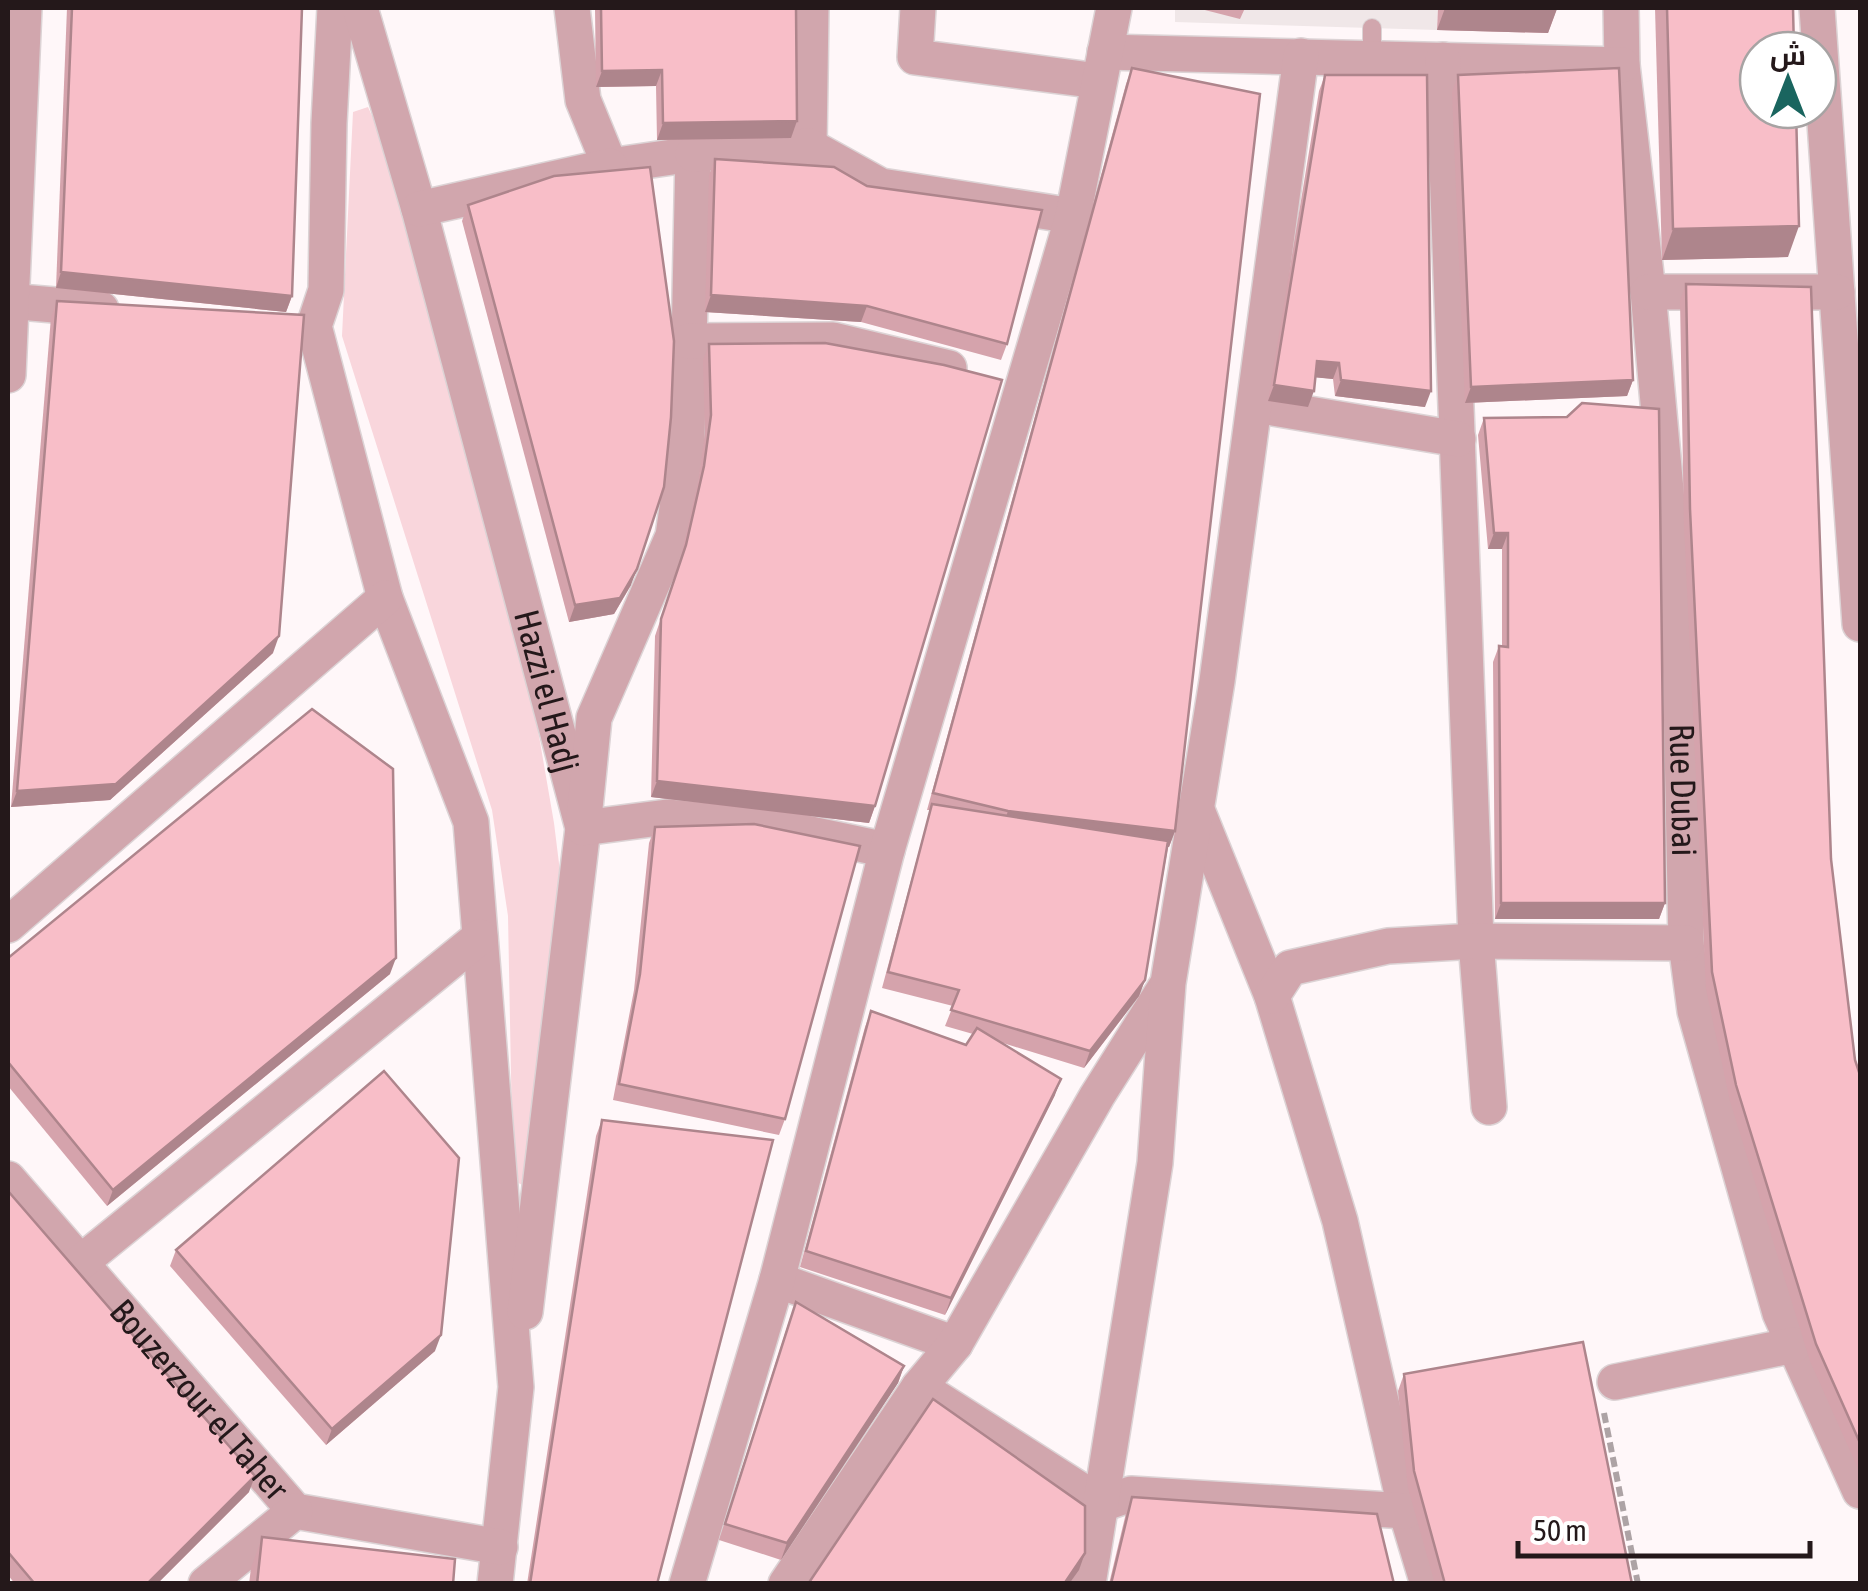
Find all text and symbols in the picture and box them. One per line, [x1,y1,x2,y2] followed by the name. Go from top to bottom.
[1738,30,1838,130] north arrow
[1770,39,1806,72] text: ش
[507,605,588,776] street label: Hazzi el Hadj
[1663,723,1705,857] street label: Rue Dubai
[102,1291,298,1508] street label: Bouzerzour el Taher
[1518,1496,1810,1558] scale bar
[1533,1513,1587,1547] text: 50 m

